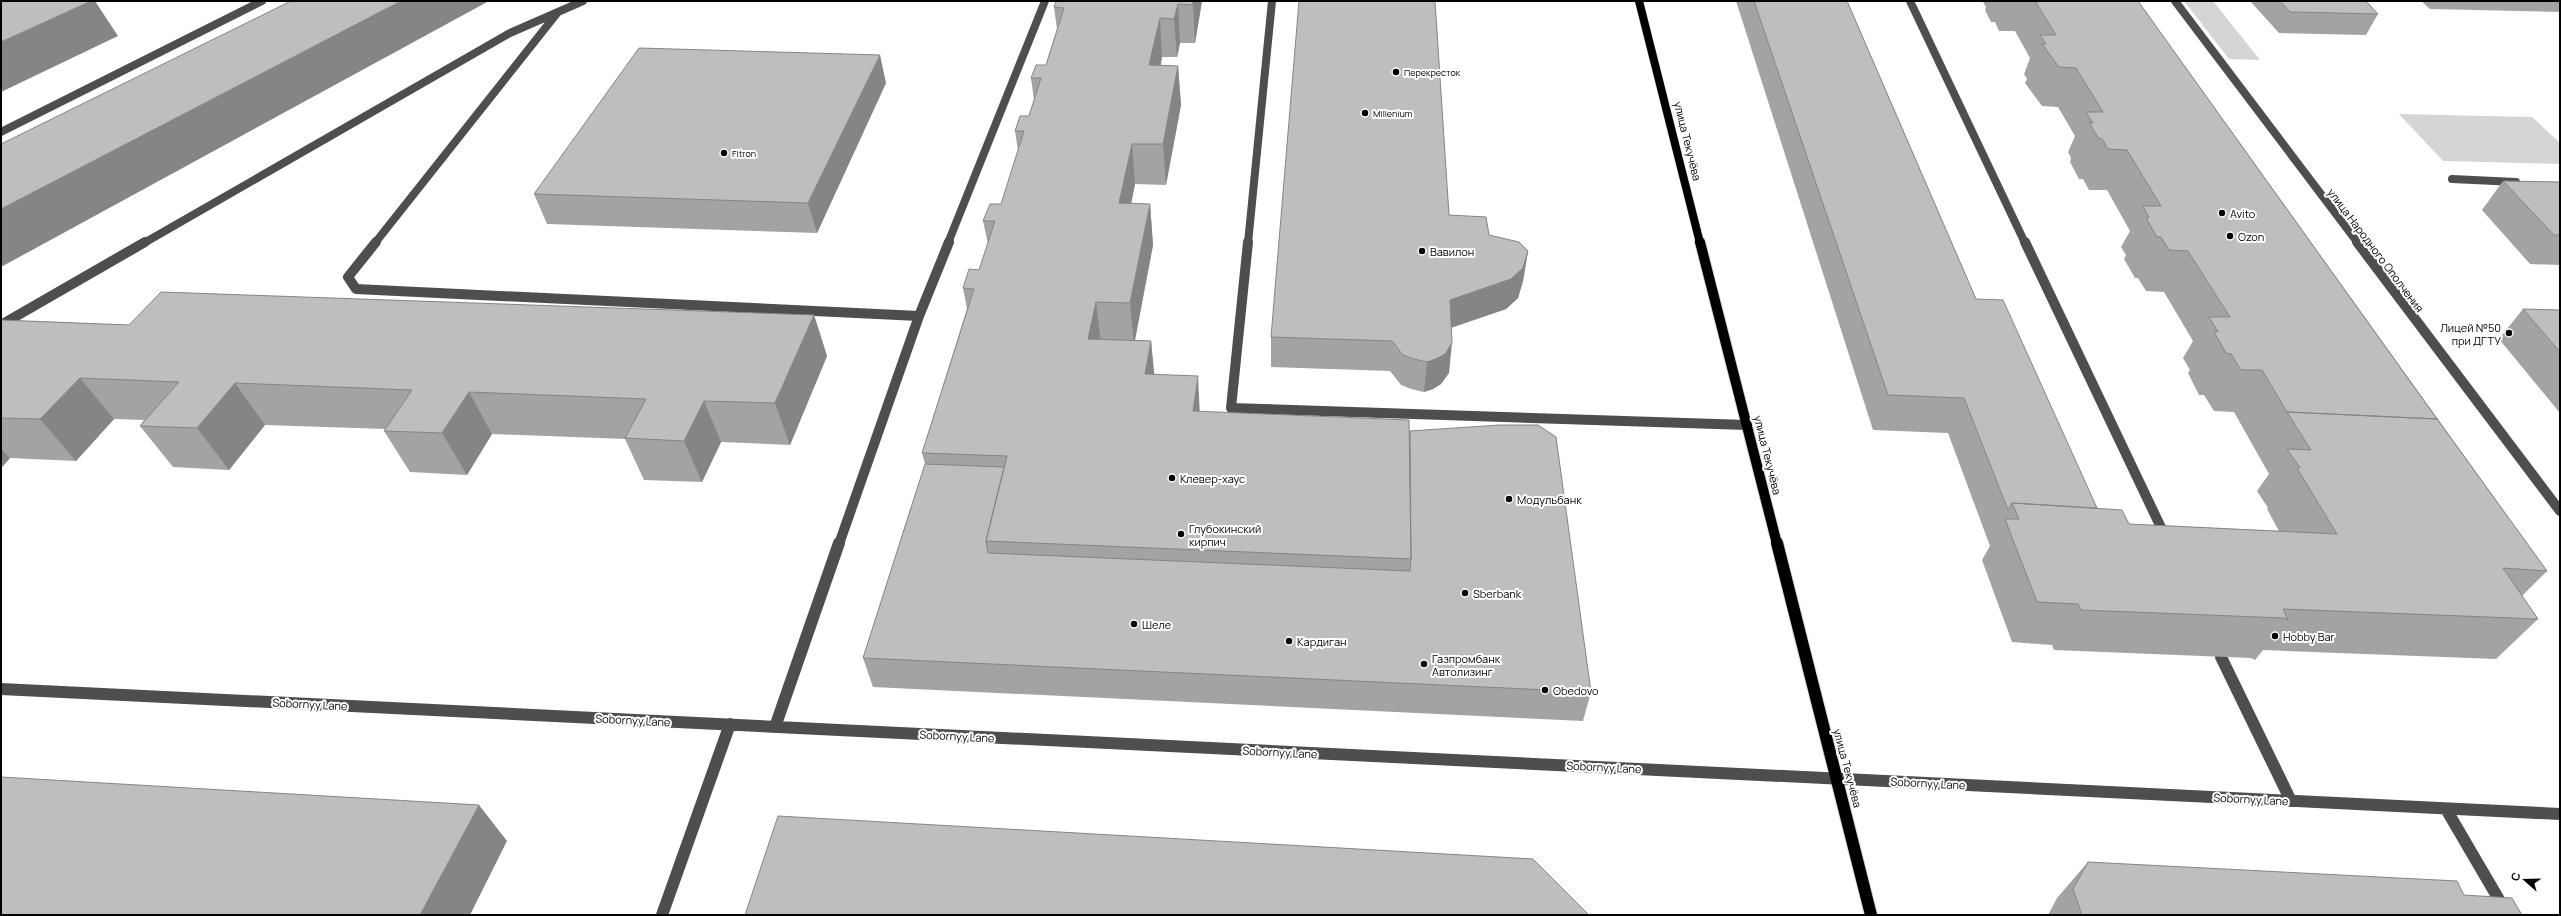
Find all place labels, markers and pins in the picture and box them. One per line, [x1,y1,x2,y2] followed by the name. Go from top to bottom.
[1404,66,1461,79] place label: Перекресток
[1391,67,1401,77] marker: Перекресток
[1373,107,1413,120] place label: Millenium
[1360,108,1370,118] marker: Millenium
[732,147,756,160] place label: Fitron
[719,148,729,158] marker: Fitron
[2230,206,2256,221] place label: Avito
[2217,208,2227,218] marker: Avito
[2238,229,2264,244] place label: Ozon
[2225,231,2235,241] marker: Ozon
[1430,244,1474,259] place label: Вавилон
[1417,246,1427,256] marker: Вавилон
[2440,320,2501,348] place label: Лицей №50 при ДГТУ
[2504,328,2514,338] marker: Лицей №50 при ДГТУ
[1180,471,1245,486] place label: Клевер-хаус
[1167,473,1177,483] marker: Клевер-хаус
[1517,492,1582,507] place label: Модульбанк
[1504,494,1514,504] marker: Модульбанк
[1189,521,1261,549] place label: Глубокинский кирпич
[1176,529,1186,539] marker: Глубокинский кирпич
[1473,586,1522,601] place label: Sberbank
[1460,588,1470,598] marker: Sberbank
[1142,617,1172,632] place label: Шеле
[1129,619,1139,629] marker: Шеле
[2283,629,2335,644] place label: Hobby Bar
[2270,631,2280,641] marker: Hobby Bar
[1297,634,1347,649] place label: Кардиган
[1284,636,1294,646] marker: Кардиган
[1432,651,1501,679] place label: Газпромбанк Автолизинг
[1419,659,1429,669] marker: Газпромбанк Автолизинг
[1553,683,1599,698] place label: Obedovo
[1540,685,1550,695] marker: Obedovo

